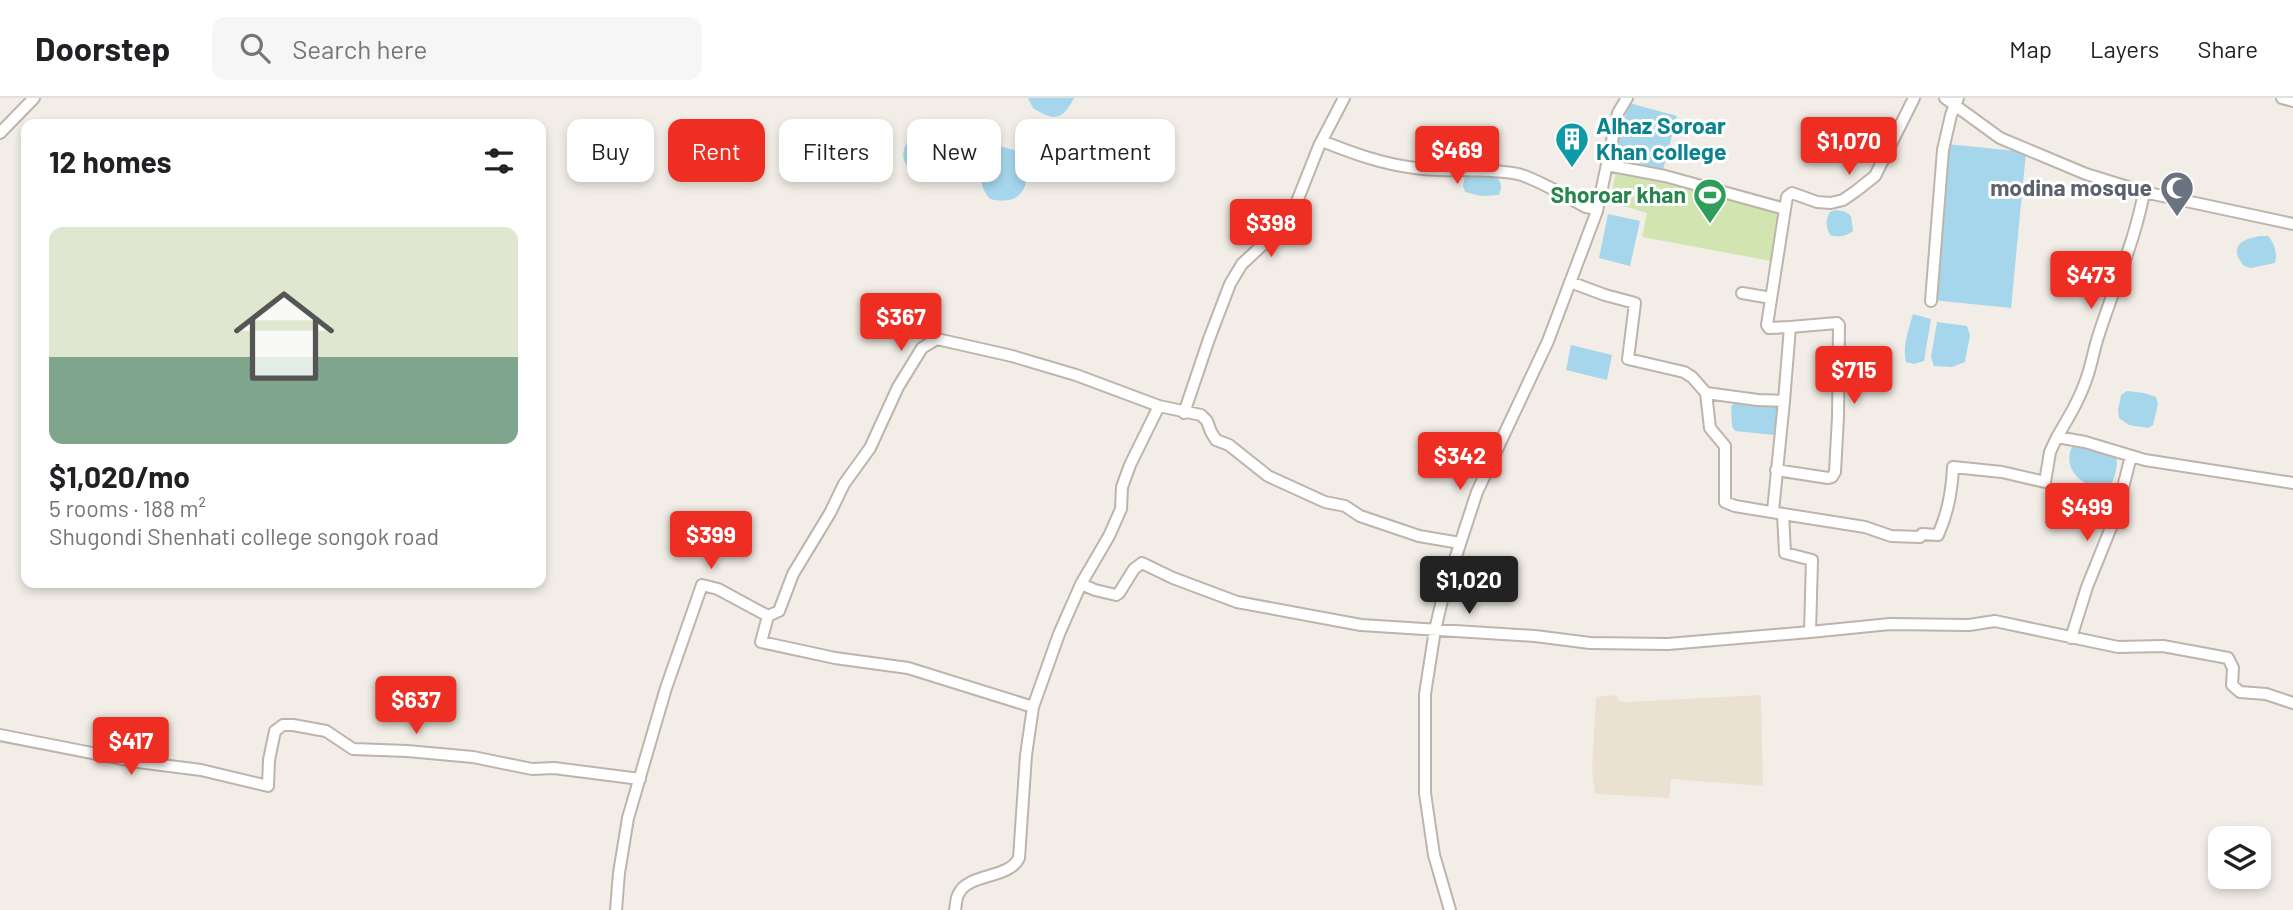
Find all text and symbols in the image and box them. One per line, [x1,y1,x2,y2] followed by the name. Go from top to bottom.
[212,17,702,80] search box
[35,28,170,68] text: Doorstep
[236,29,274,67] icon: search
[292,33,427,64] text: Search here
[2009,34,2052,63] text: Map
[2090,34,2159,63] text: Layers
[2197,34,2258,63] text: Share
[1596,111,1726,165] place label: Alhaz Soroar Khan college
[1792,118,1906,177] pin: $1,070
[567,119,654,182] chip: Buy
[668,119,765,182] chip: Rent
[779,119,893,182] chip: Filters
[907,119,1001,182] chip: New
[1015,119,1175,182] chip: Apartment
[1553,120,1591,169] building icon: Alhaz Soroar Khan college
[1416,126,1498,186] pin: $469
[1817,126,1881,154] text: $1,070
[1431,135,1483,163] text: $469
[480,142,518,180] icon: filters
[49,143,172,179] text: 12 homes
[2158,169,2196,218] mosque icon: modina mosque
[1990,173,2152,201] place label: modina mosque
[1691,176,1729,225] sports icon: Shoroar khan
[1551,180,1686,208] place label: Shoroar khan
[1230,200,1312,259] pin: $398
[1246,208,1296,236] text: $398
[2050,252,2132,311] pin: $473
[2066,260,2116,288] text: $473
[221,273,347,399] icon: home
[860,294,942,353] pin: $367
[876,302,926,330] text: $367
[1813,346,1895,406] pin: $715
[1831,355,1877,383] text: $715
[1419,432,1501,492] pin: $342
[1434,441,1486,469] text: $342
[49,458,190,494] text: $1,020/mo
[2046,484,2128,543] pin: $499
[2061,492,2113,520] text: $499
[49,494,206,522] text: 5 rooms · 188 m²
[670,512,752,571] pin: $399
[686,520,736,548] text: $399
[49,522,439,550] text: Shugondi Shenhati college songok road
[1412,556,1526,616] pin: $1,020
[1436,565,1502,593] text: $1,020
[375,676,457,736] pin: $637
[391,685,441,713] text: $637
[90,718,172,777] pin: $417
[109,726,153,754] text: $417
[2208,826,2271,889] map controls
[2208,826,2271,889] button: layers

